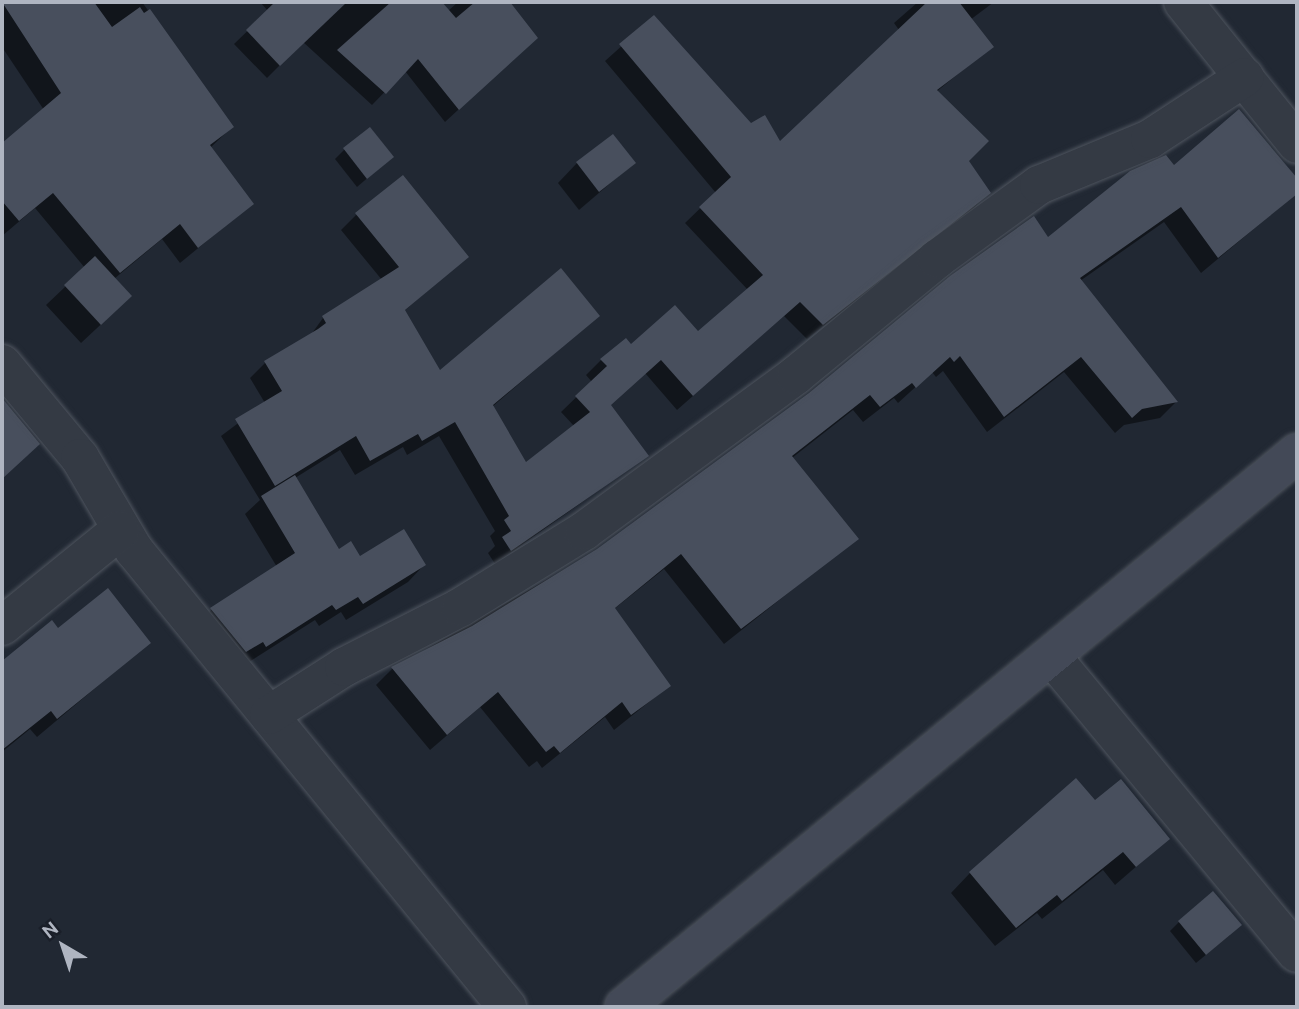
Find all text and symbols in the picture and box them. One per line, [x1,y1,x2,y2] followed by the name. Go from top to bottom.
[28,911,98,981] north arrow
[37,917,62,943] text: N

